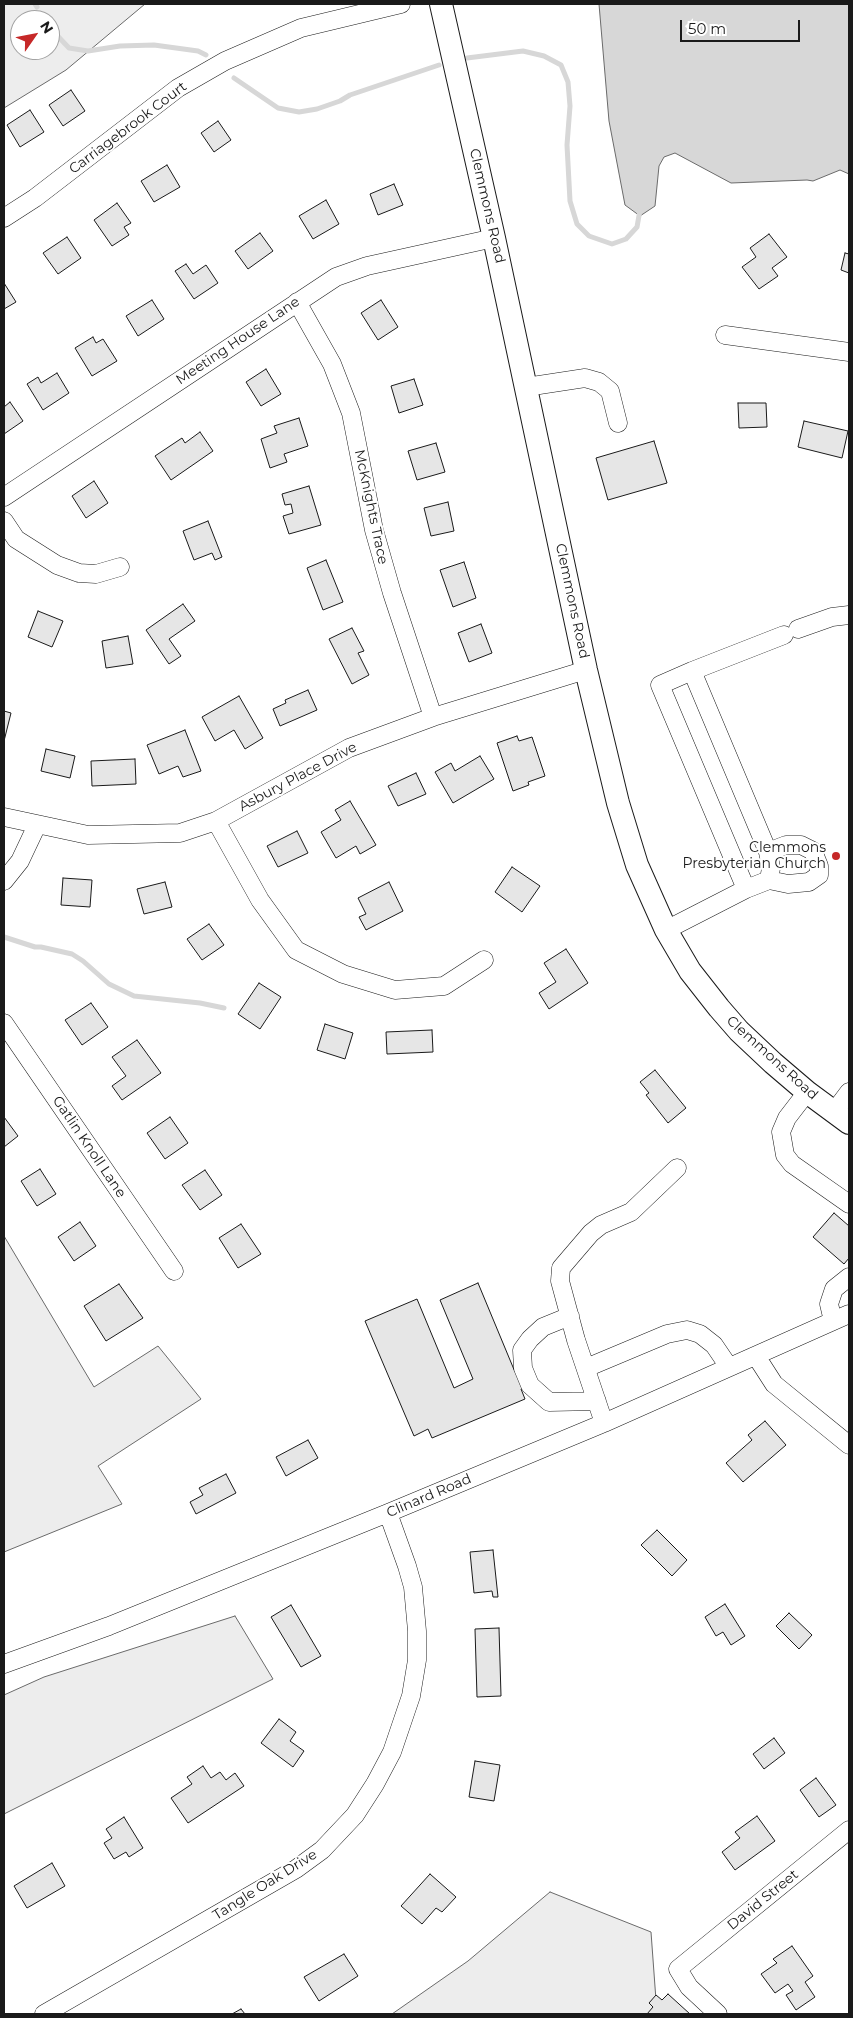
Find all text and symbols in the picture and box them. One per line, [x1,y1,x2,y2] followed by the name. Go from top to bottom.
[10,10,60,60] north arrow
[683,10,803,42] scale bar
[36,18,57,37] text: N
[688,19,726,38] text: 50 m
[66,78,190,178] street label: Carriagebrook Court
[466,147,508,265] street label: Clemmons Road
[173,293,303,389] street label: Meeting House Lane
[351,448,391,566] street label: McKnights Trace
[552,542,592,660] street label: Clemmons Road
[236,739,360,815] street label: Asbury Place Drive
[683,840,826,872] place label: Clemmons Presbyterian Church
[830,850,842,862] marker: Clemmons Presbyterian Church
[723,1013,821,1103] street label: Clemmons Road
[49,1093,129,1201] street label: Gatlin Knoll Lane
[384,1471,474,1521] street label: Clinard Road
[210,1846,320,1924] street label: Tangle Oak Drive
[724,1866,802,1934] street label: David Street

